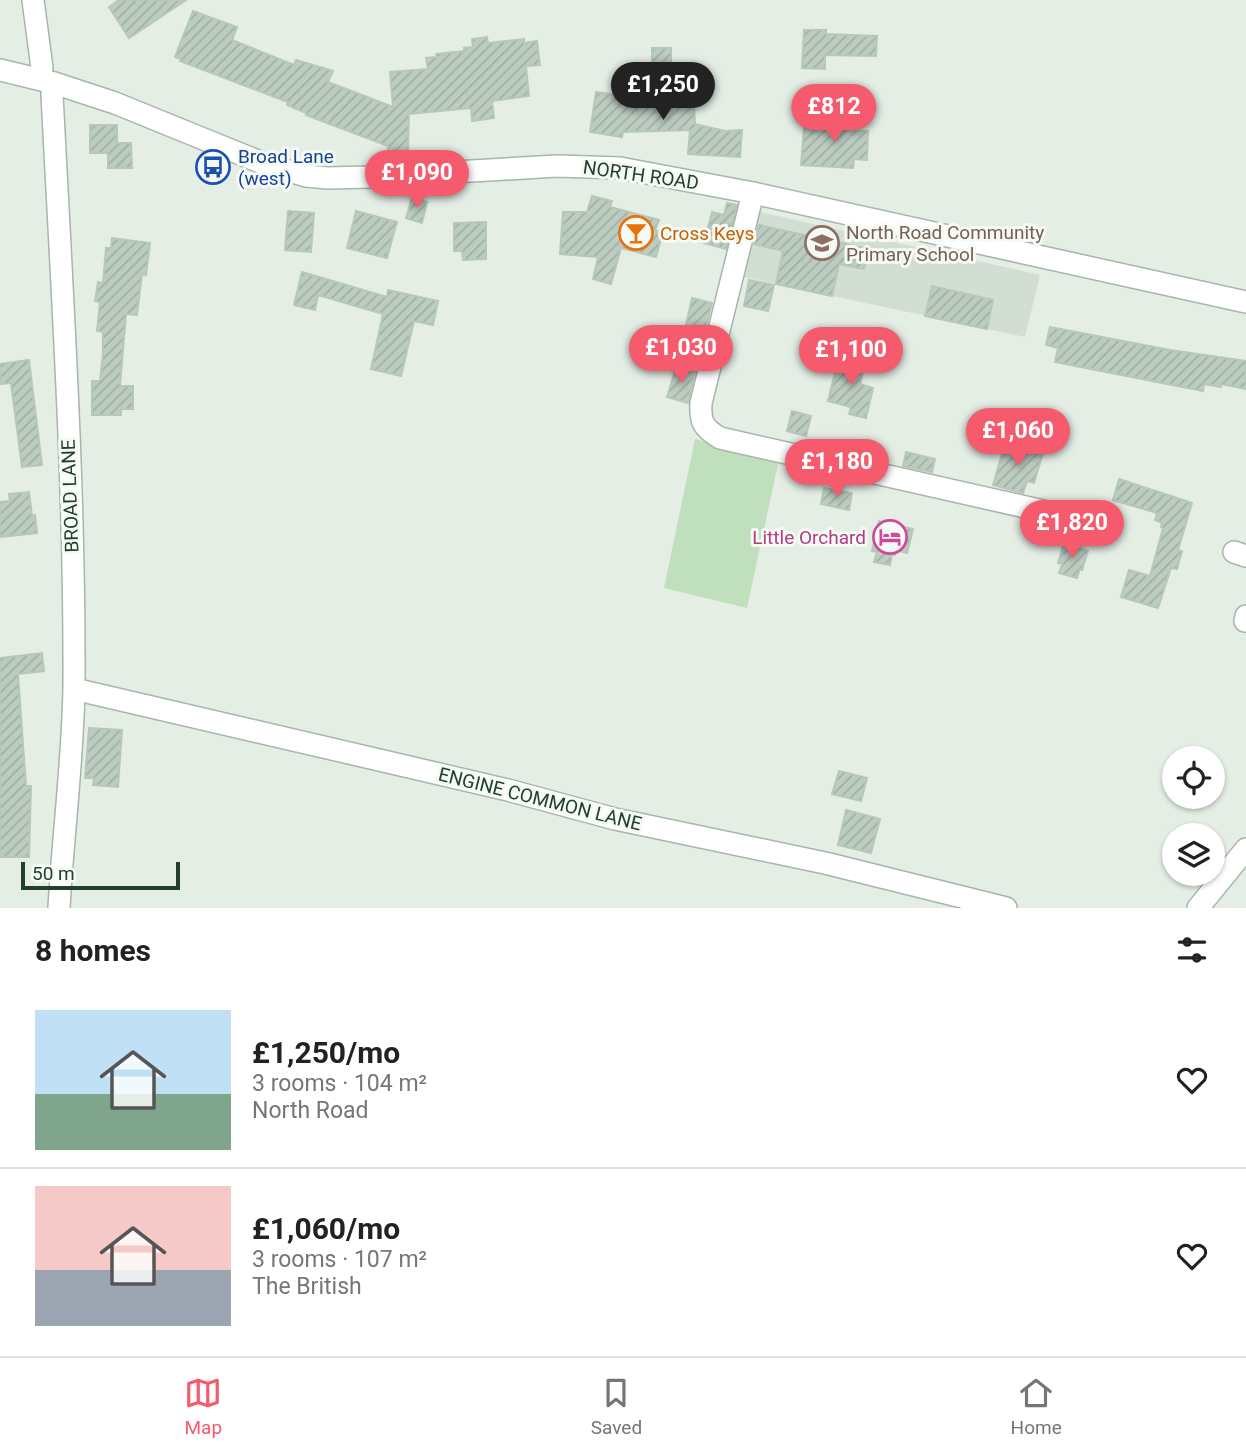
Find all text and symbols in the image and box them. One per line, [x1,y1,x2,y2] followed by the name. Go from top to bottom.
[606,62,720,122] pin: £1,250
[627,71,699,98] text: £1,250
[793,85,875,144] pin: £812
[807,93,861,120] text: £812
[238,145,334,190] place label: Broad Lane (west)
[194,148,232,186] bus stop icon: Broad Lane (west)
[360,150,474,210] pin: £1,090
[582,155,700,195] street label: NORTH ROAD
[381,159,453,186] text: £1,090
[617,214,655,252] bar icon: Cross Keys
[846,221,1044,266] place label: North Road Community Primary School
[660,222,754,245] place label: Cross Keys
[803,224,841,262] school or university icon: North Road Community Primary School
[624,326,738,385] pin: £1,030
[794,328,908,387] pin: £1,100
[645,334,717,361] text: £1,030
[815,336,887,363] text: £1,100
[961,408,1075,468] pin: £1,060
[982,417,1054,444] text: £1,060
[57,439,83,553] street label: BROAD LANE
[780,440,894,499] pin: £1,180
[801,448,873,475] text: £1,180
[1015,500,1129,560] pin: £1,820
[1036,509,1108,536] text: £1,820
[871,518,909,556] hotel icon: Little Orchard
[752,526,866,549] place label: Little Orchard
[1162,746,1225,886] map controls
[1162,746,1225,809] button: locate
[436,763,644,835] street label: ENGINE COMMON LANE
[1162,823,1225,886] button: layers
[21,859,180,891] scale bar
[32,862,75,885] text: 50 m
[1173,931,1211,969] icon: filters
[35,933,151,968] text: 8 homes
[252,1035,400,1070] text: £1,250/mo
[91,1038,175,1122] icon: home
[1173,1061,1211,1099] icon: heart
[252,1070,427,1097] text: 3 rooms · 104 m²
[252,1097,369,1124] text: North Road
[252,1211,400,1246] text: £1,060/mo
[91,1214,175,1298] icon: home
[1173,1237,1211,1275] icon: heart
[252,1246,427,1273] text: 3 rooms · 107 m²
[252,1273,362,1300] text: The British
[184,1374,222,1439] tab: Map
[591,1374,642,1439] tab: Saved
[1011,1374,1062,1439] tab: Home

